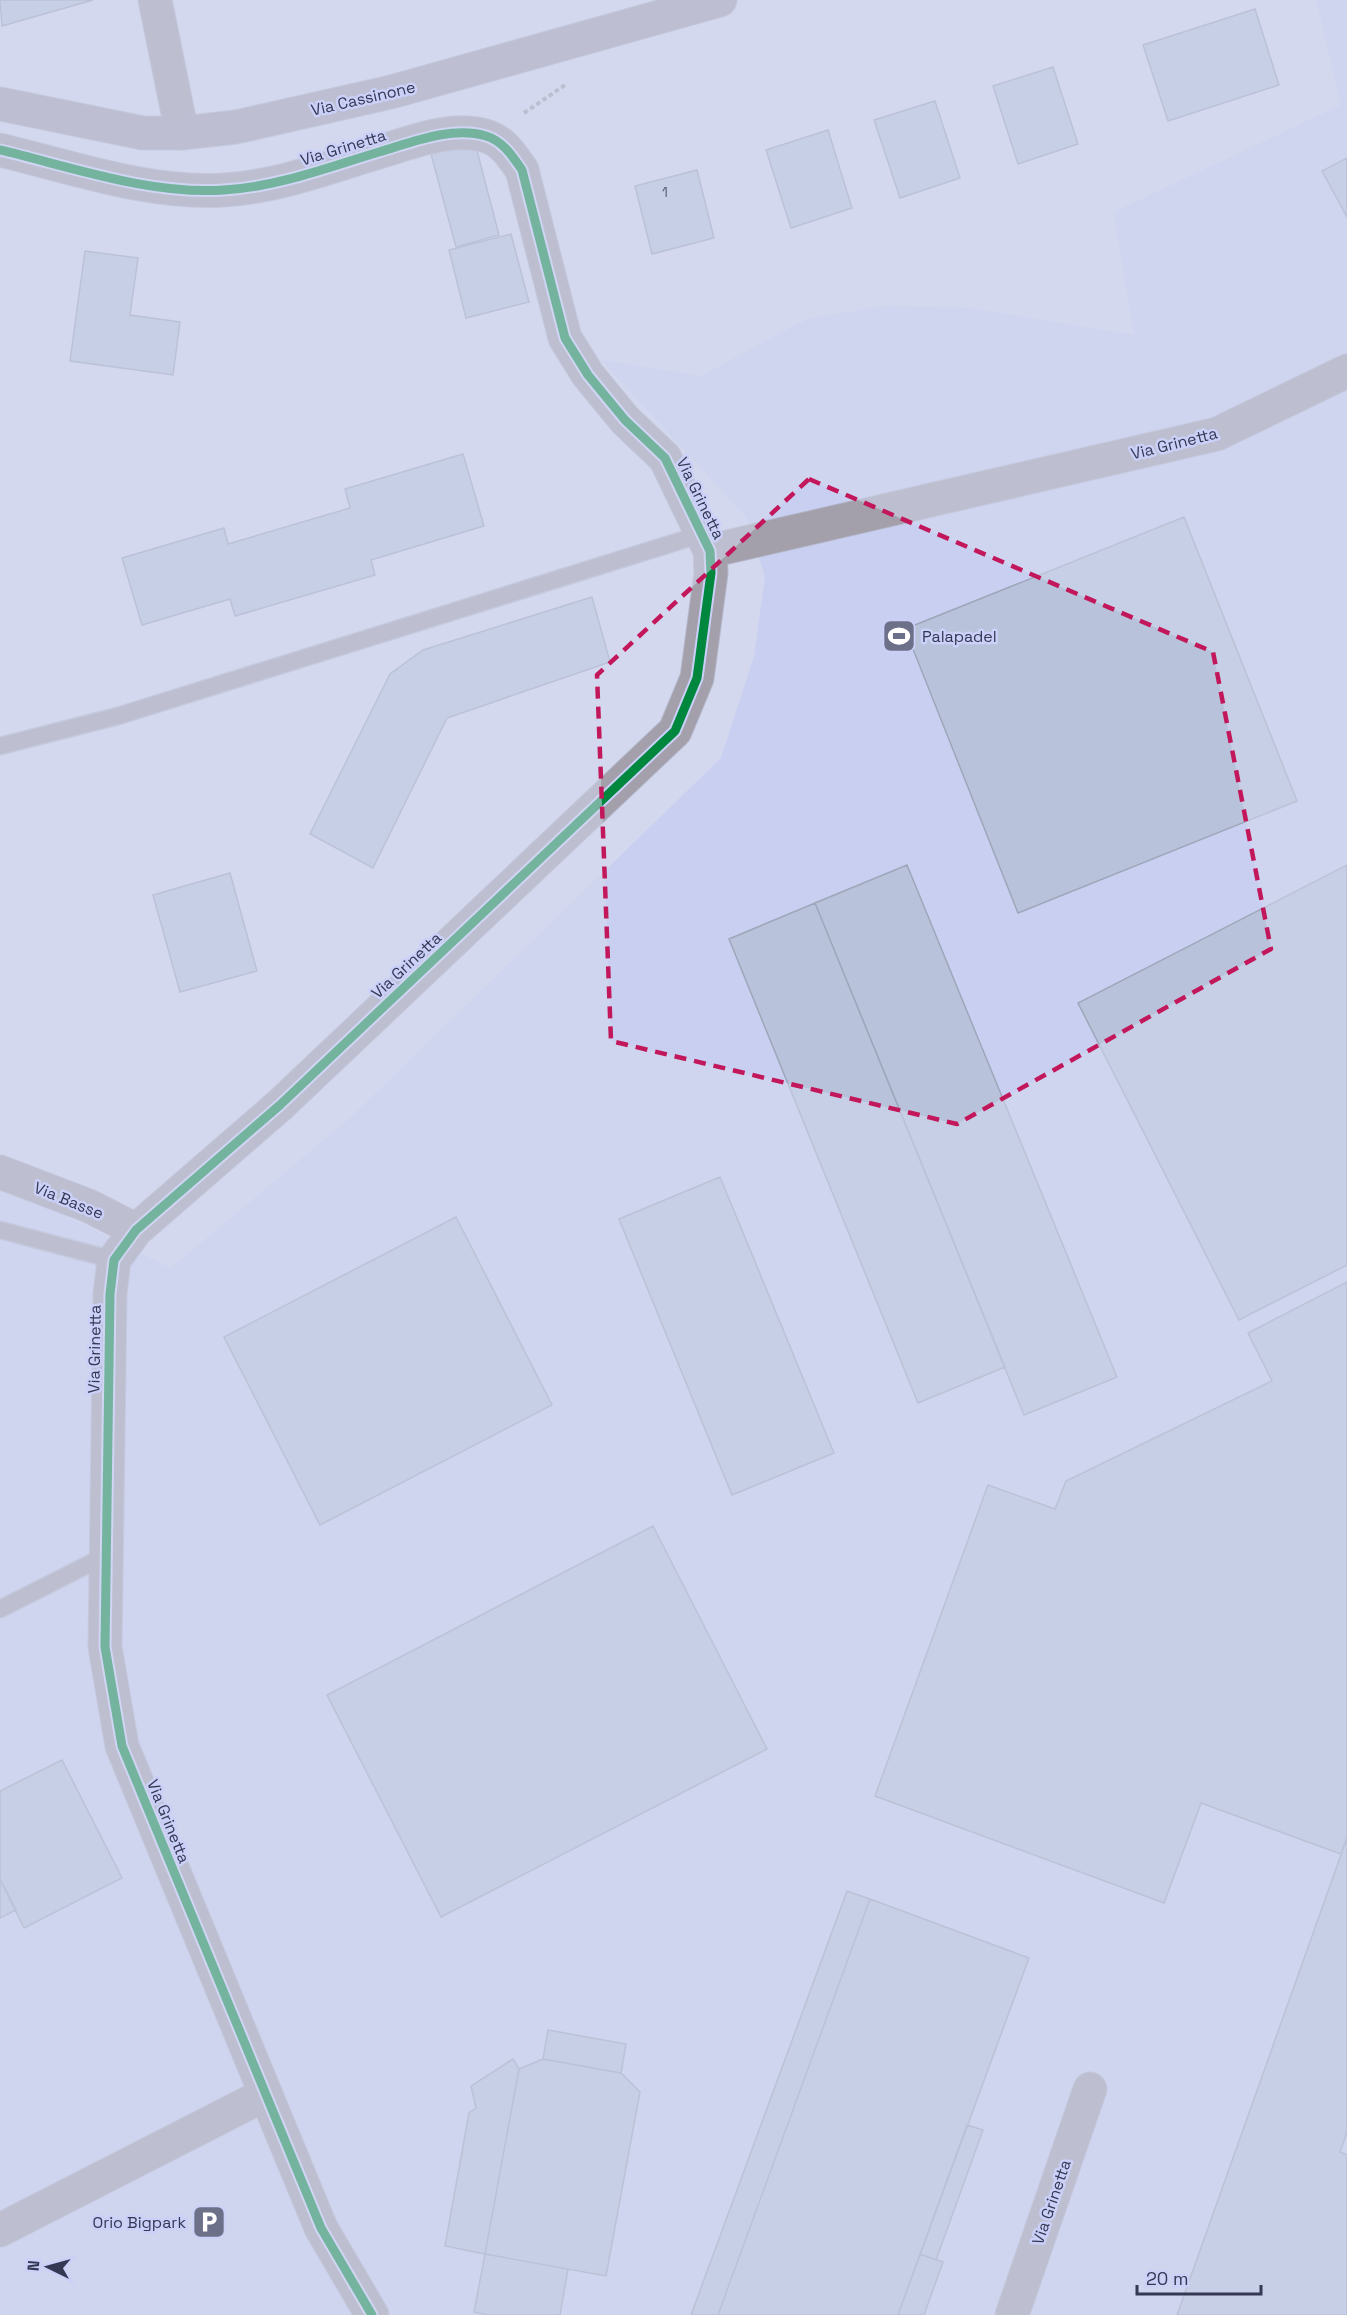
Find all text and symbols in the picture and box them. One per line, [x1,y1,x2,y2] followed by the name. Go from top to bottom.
[309,76,417,121] street label: Via Cassinone
[298,124,389,170] street label: Via Grinetta
[662,183,668,201] house number: 1
[1129,423,1220,464] street label: Via Grinetta
[672,454,729,543] street label: Via Grinetta
[881,618,917,654] sports icon: Palapadel
[922,626,997,647] place label: Palapadel
[367,927,446,1003] street label: Via Grinetta
[31,1177,107,1224] street label: Via Basse
[83,1305,106,1394] street label: Via Grinetta
[142,1776,195,1866] street label: Via Grinetta
[1027,2157,1076,2247] street label: Via Grinetta
[191,2204,227,2240] parking icon: Orio Bigpark
[92,2212,186,2233] place label: Orio Bigpark
[18,2237,78,2297] north arrow
[1137,2258,1262,2296] scale bar
[23,2259,44,2272] text: N
[1146,2267,1189,2290] text: 20 m

